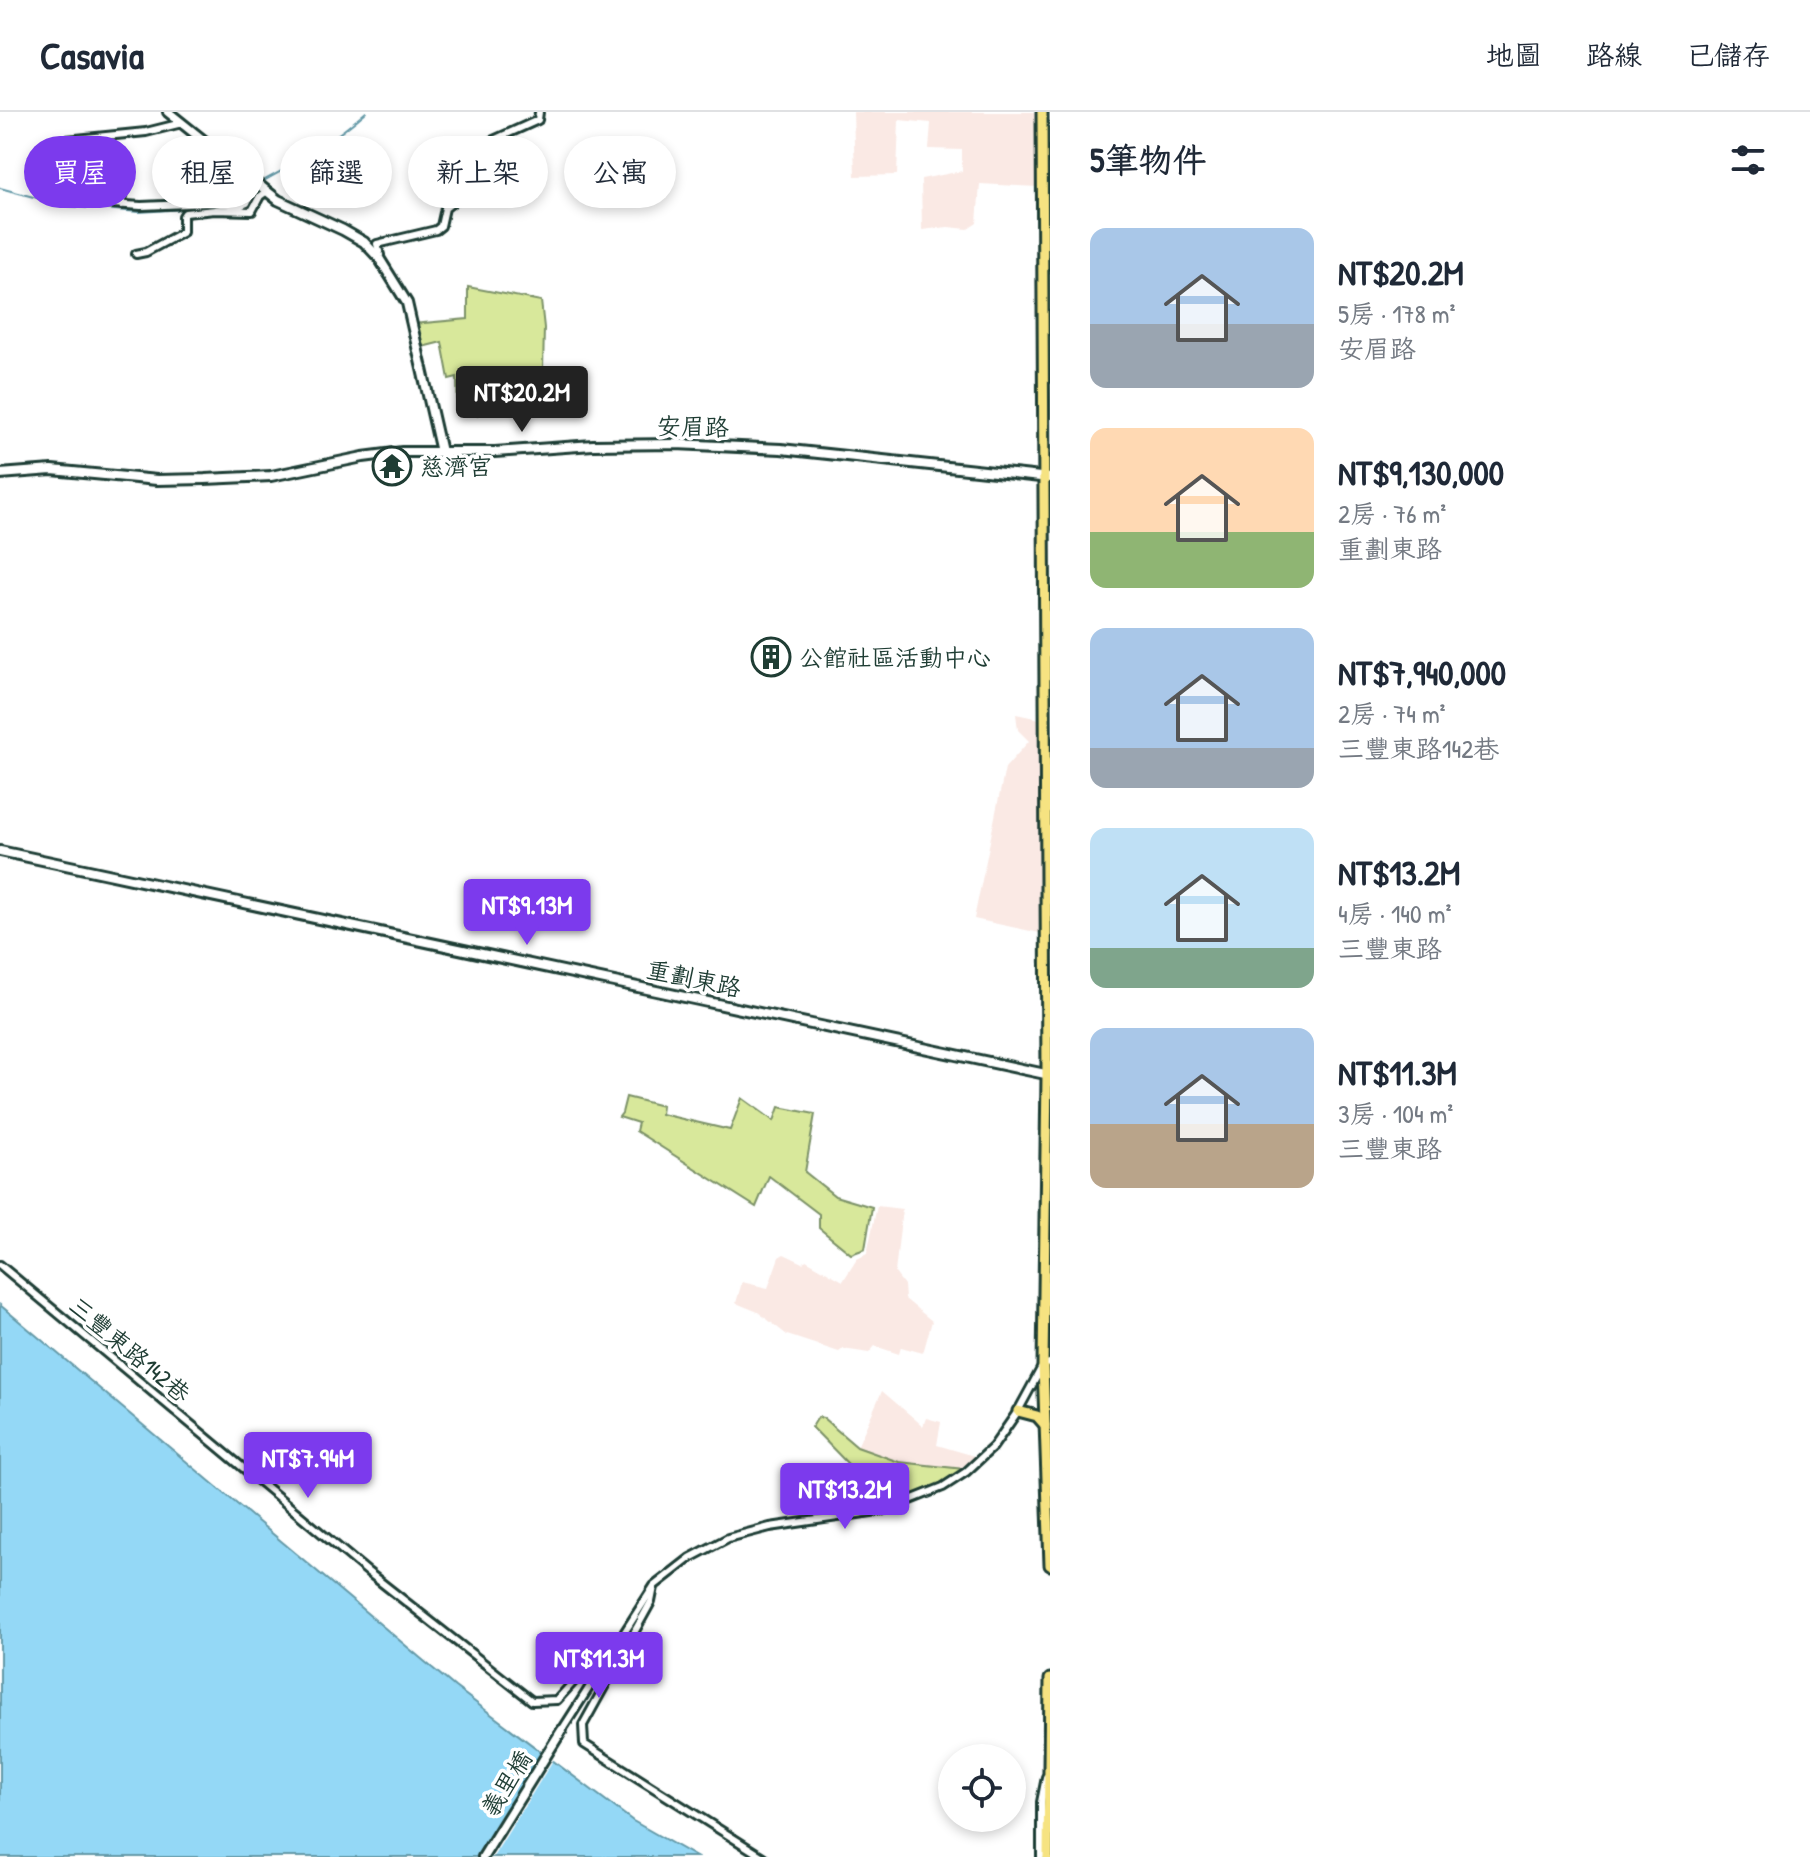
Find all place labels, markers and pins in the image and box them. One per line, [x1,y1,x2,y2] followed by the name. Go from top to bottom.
[439,366,605,434] pin: NT$20.2M
[371,445,413,487] temple icon: 慈濟宮
[420,450,492,482] place label: 慈濟宮
[750,636,792,678] building icon: 公館社區活動中心
[799,641,991,673] place label: 公館社區活動中心
[444,879,610,947] pin: NT$9.13M
[225,1432,391,1500] pin: NT$7.94M
[762,1463,928,1531] pin: NT$13.2M
[516,1632,682,1700] pin: NT$11.3M

